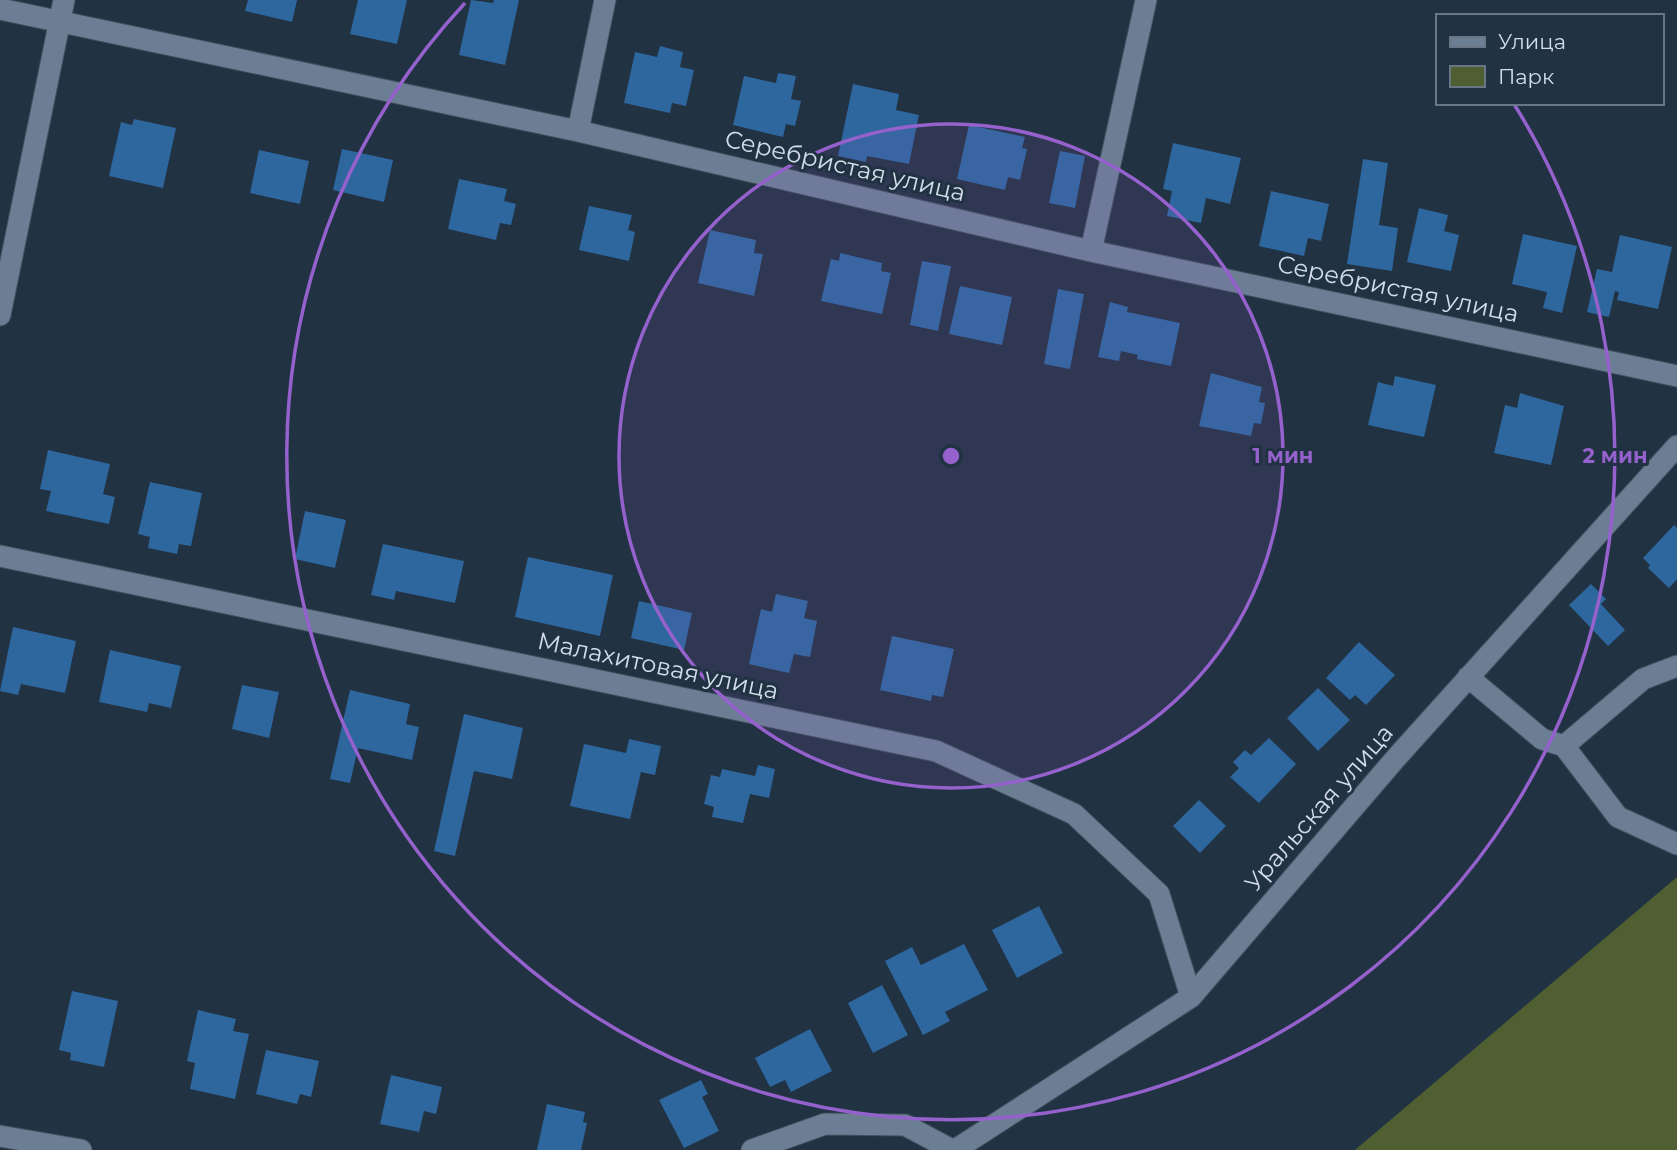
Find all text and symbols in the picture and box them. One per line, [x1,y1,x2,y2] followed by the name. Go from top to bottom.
[1436,14,1663,105] legend
[1498,29,1566,54] text: Улица
[1498,64,1554,89] text: Парк
[722,124,968,207] street label: Серебристая улица
[1275,249,1521,328] street label: Серебристая улица
[1253,443,1313,468] text: 1 мин
[1583,443,1647,468] text: 2 мин
[939,444,963,468] centre of rings
[535,626,781,705] street label: Малахитовая улица
[1238,718,1399,897] street label: Уральская улица

